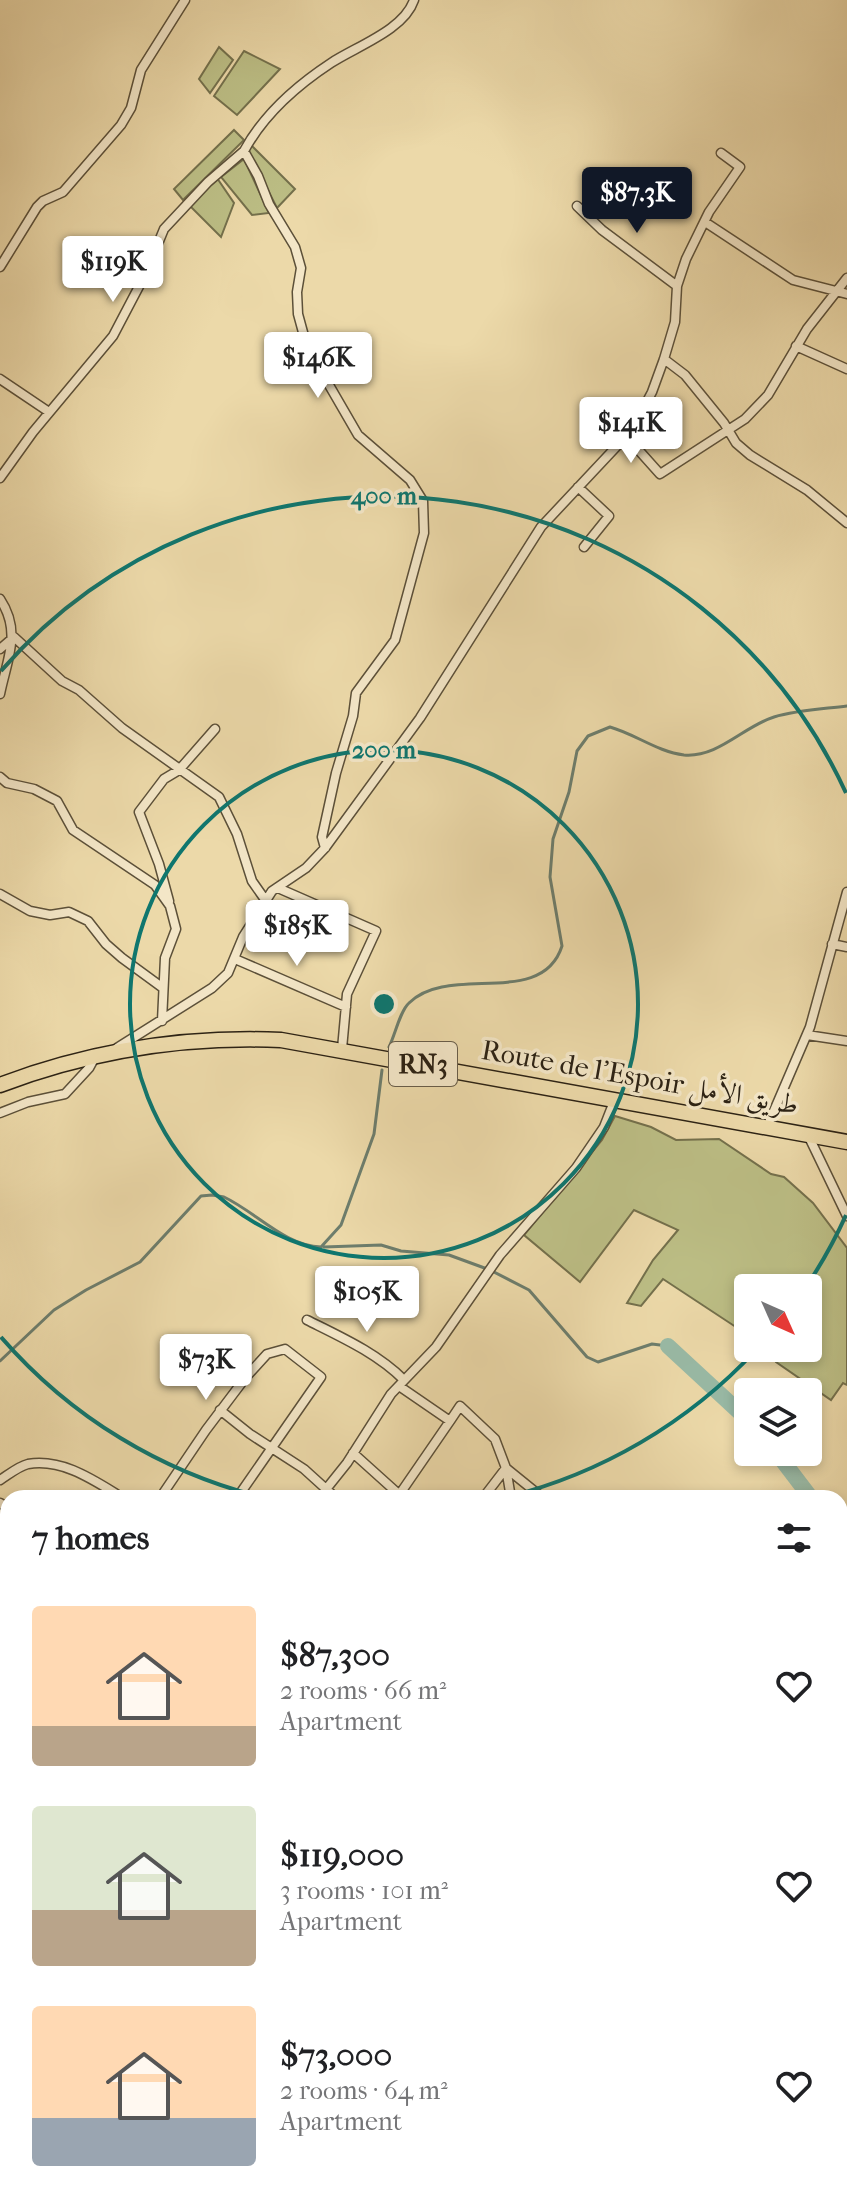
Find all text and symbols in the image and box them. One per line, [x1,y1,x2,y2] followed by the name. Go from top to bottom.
[572,167,702,235] pin: $87.3K
[600,177,674,208] text: $87.3K
[57,236,169,304] pin: $119K
[80,246,146,277] text: $119K
[262,332,374,400] pin: $146K
[282,342,354,373] text: $146K
[575,397,687,465] pin: $141K
[597,407,665,438] text: $141K
[350,482,418,511] text: 400 m
[352,736,417,764] text: 200 m
[241,900,353,968] pin: $185K
[264,910,330,941] text: $185K
[370,990,398,1018] centre of rings
[478,1031,801,1124] street label: Route de l’Espoir طريق الأمل
[389,1042,457,1086] road number: RN3
[311,1266,423,1334] pin: $105K
[734,1274,822,1362] north arrow
[734,1274,822,1466] map controls
[333,1276,401,1307] text: $105K
[159,1334,253,1402] pin: $73K
[178,1344,234,1375] text: $73K
[734,1378,822,1466] button: layers
[772,1516,816,1560] icon: filters
[32,1518,149,1558] text: 7 homes
[280,1635,390,1675] text: $87,300
[96,1638,192,1734] icon: home
[772,1664,816,1708] icon: heart
[280,1675,446,1706] text: 2 rooms · 66 m²
[280,1706,402,1737] text: Apartment
[280,1835,404,1875] text: $119,000
[96,1838,192,1934] icon: home
[772,1864,816,1908] icon: heart
[280,1875,448,1906] text: 3 rooms · 101 m²
[280,1906,402,1937] text: Apartment
[280,2035,392,2075] text: $73,000
[96,2038,192,2134] icon: home
[772,2064,816,2108] icon: heart
[280,2075,448,2106] text: 2 rooms · 64 m²
[280,2106,402,2137] text: Apartment

